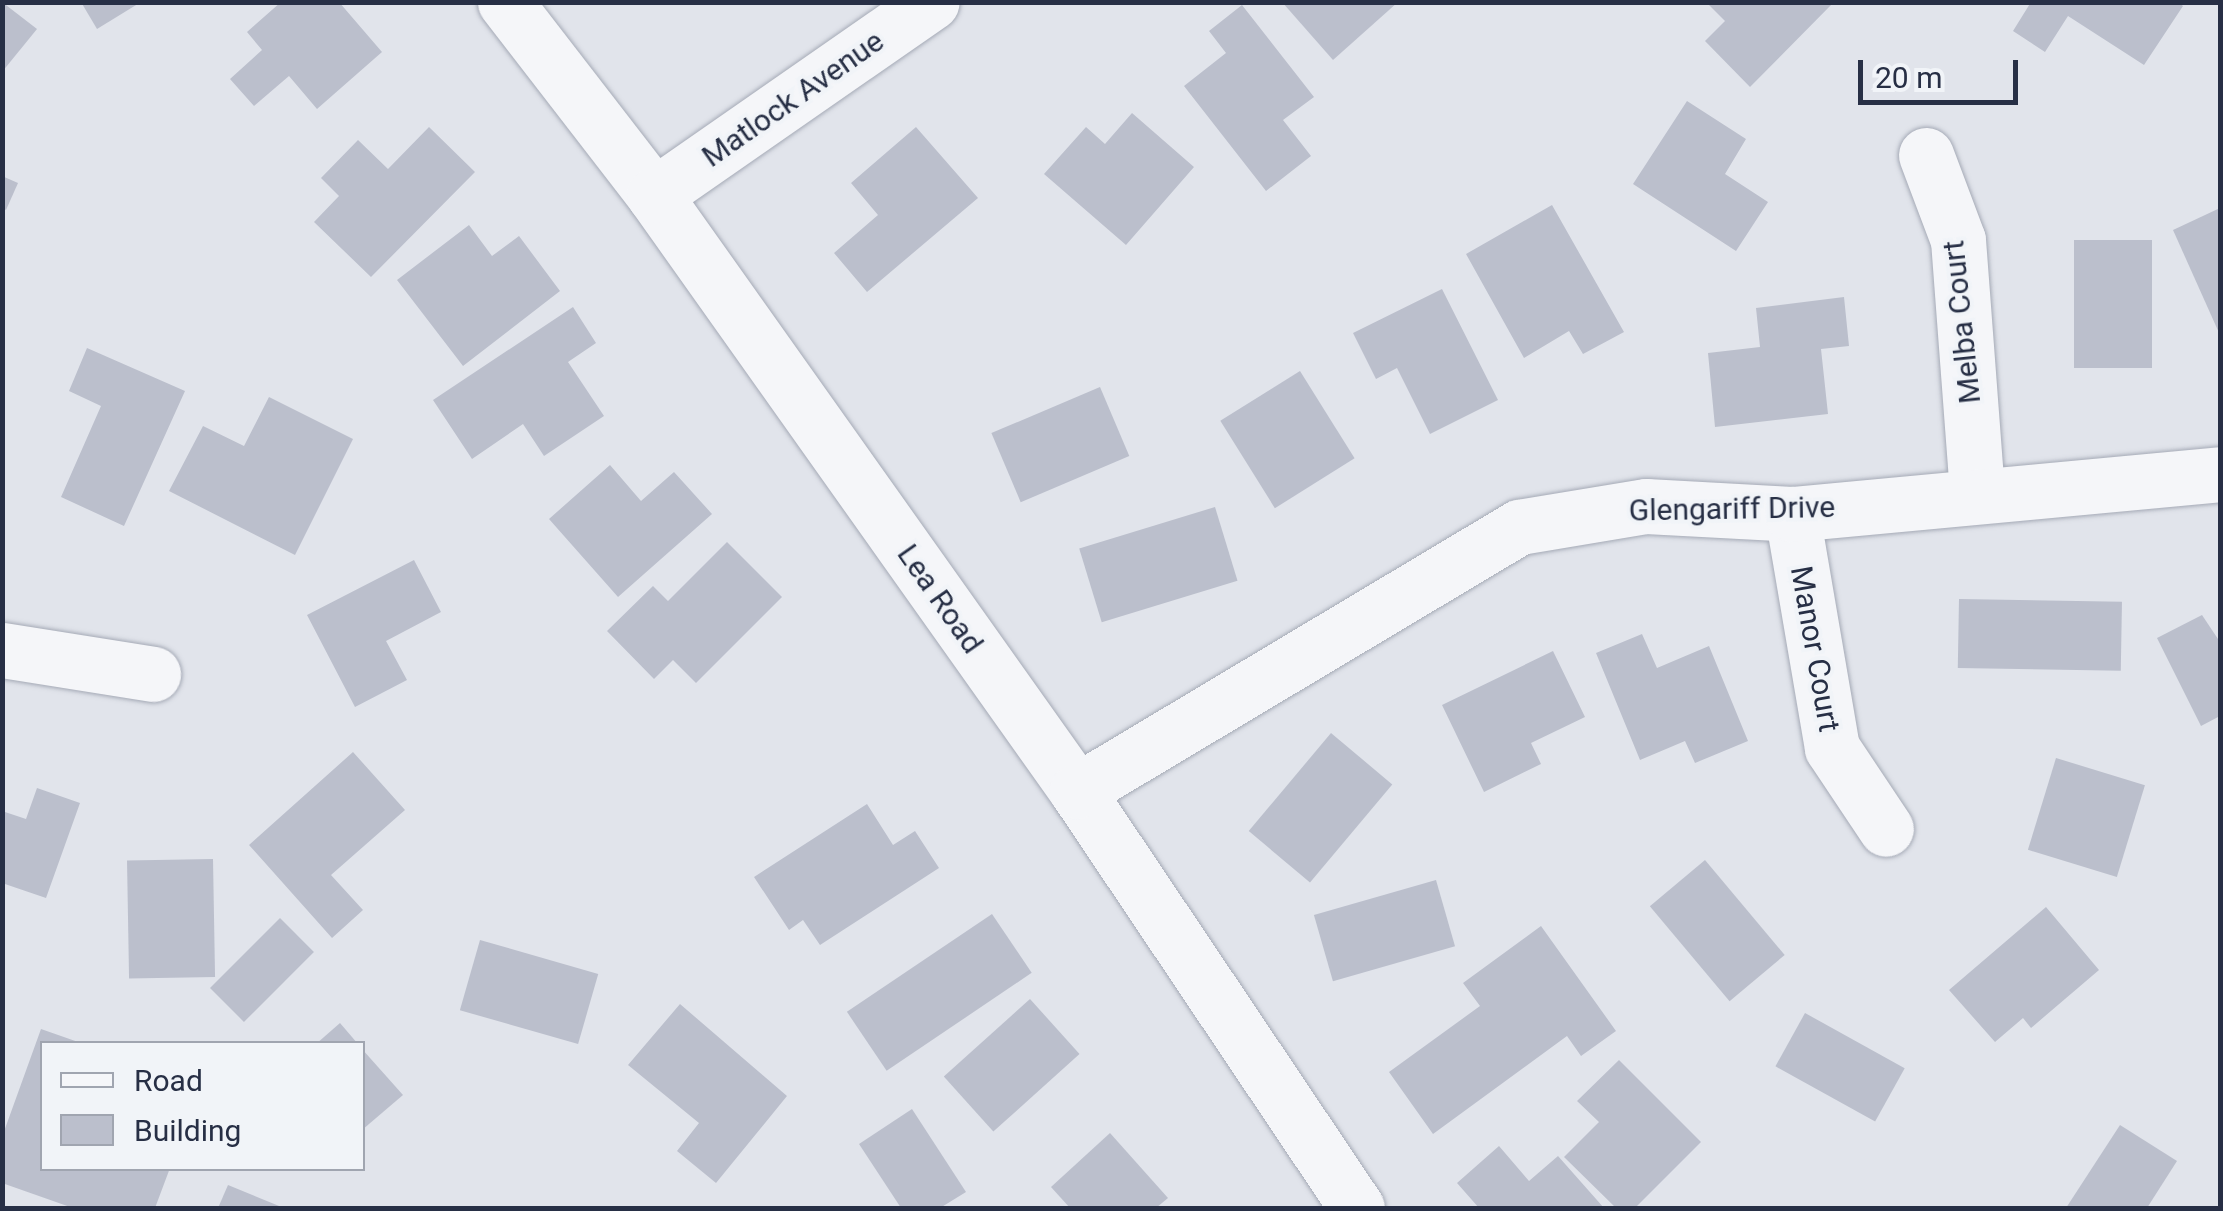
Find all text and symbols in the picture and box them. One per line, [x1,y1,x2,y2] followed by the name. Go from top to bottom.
[695,23,891,175] street label: Matlock Avenue
[1863,40,2023,102] scale bar
[1875,60,1942,95] text: 20 m
[1936,239,1988,405] street label: Melba Court
[1628,489,1836,529] street label: Glengariff Drive
[890,538,990,660] street label: Lea Road
[1783,563,1847,735] street label: Manor Court
[40,1041,365,1171] legend
[134,1063,203,1098] text: Road
[134,1113,241,1148] text: Building

